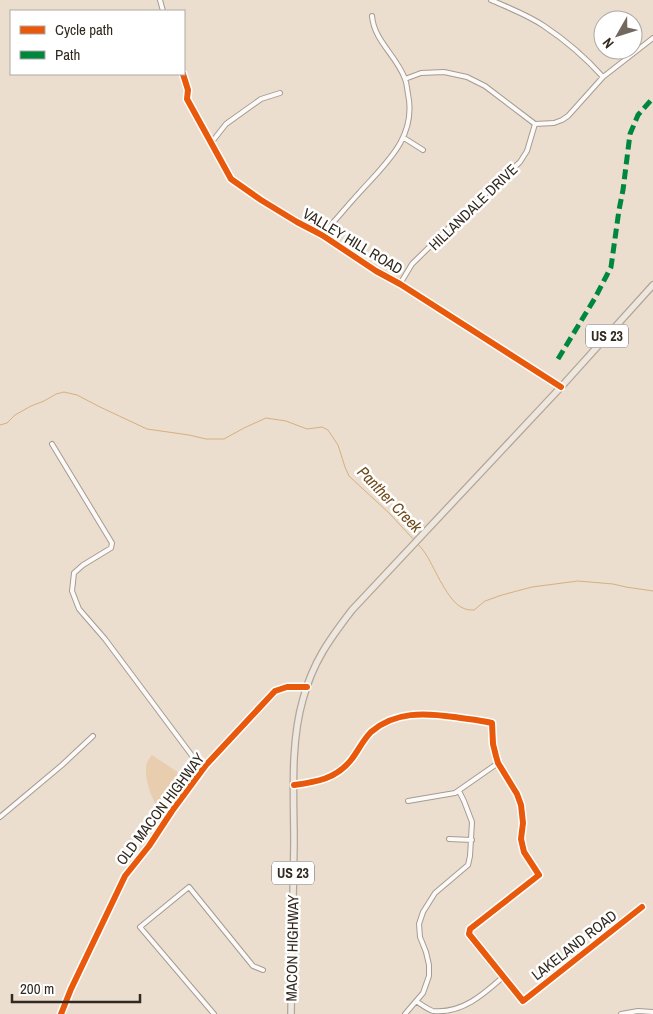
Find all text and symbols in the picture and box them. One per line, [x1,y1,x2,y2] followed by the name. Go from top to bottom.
[10,10,185,75] legend
[593,10,643,60] north arrow
[55,19,113,40] text: Cycle path
[598,34,618,52] text: N
[55,44,80,65] text: Path
[424,159,522,255] street label: HILLANDALE DRIVE
[299,203,407,279] street label: VALLEY HILL ROAD
[586,324,628,348] road number: US 23
[353,461,428,537] water label: Panther Creek
[111,748,210,869] street label: OLD MACON HIGHWAY
[272,861,314,884] road number: US 23
[281,894,303,1001] street label: MACON HIGHWAY
[527,905,621,985] street label: LAKELAND ROAD
[12,972,140,1004] scale bar
[20,978,54,999] text: 200 m

